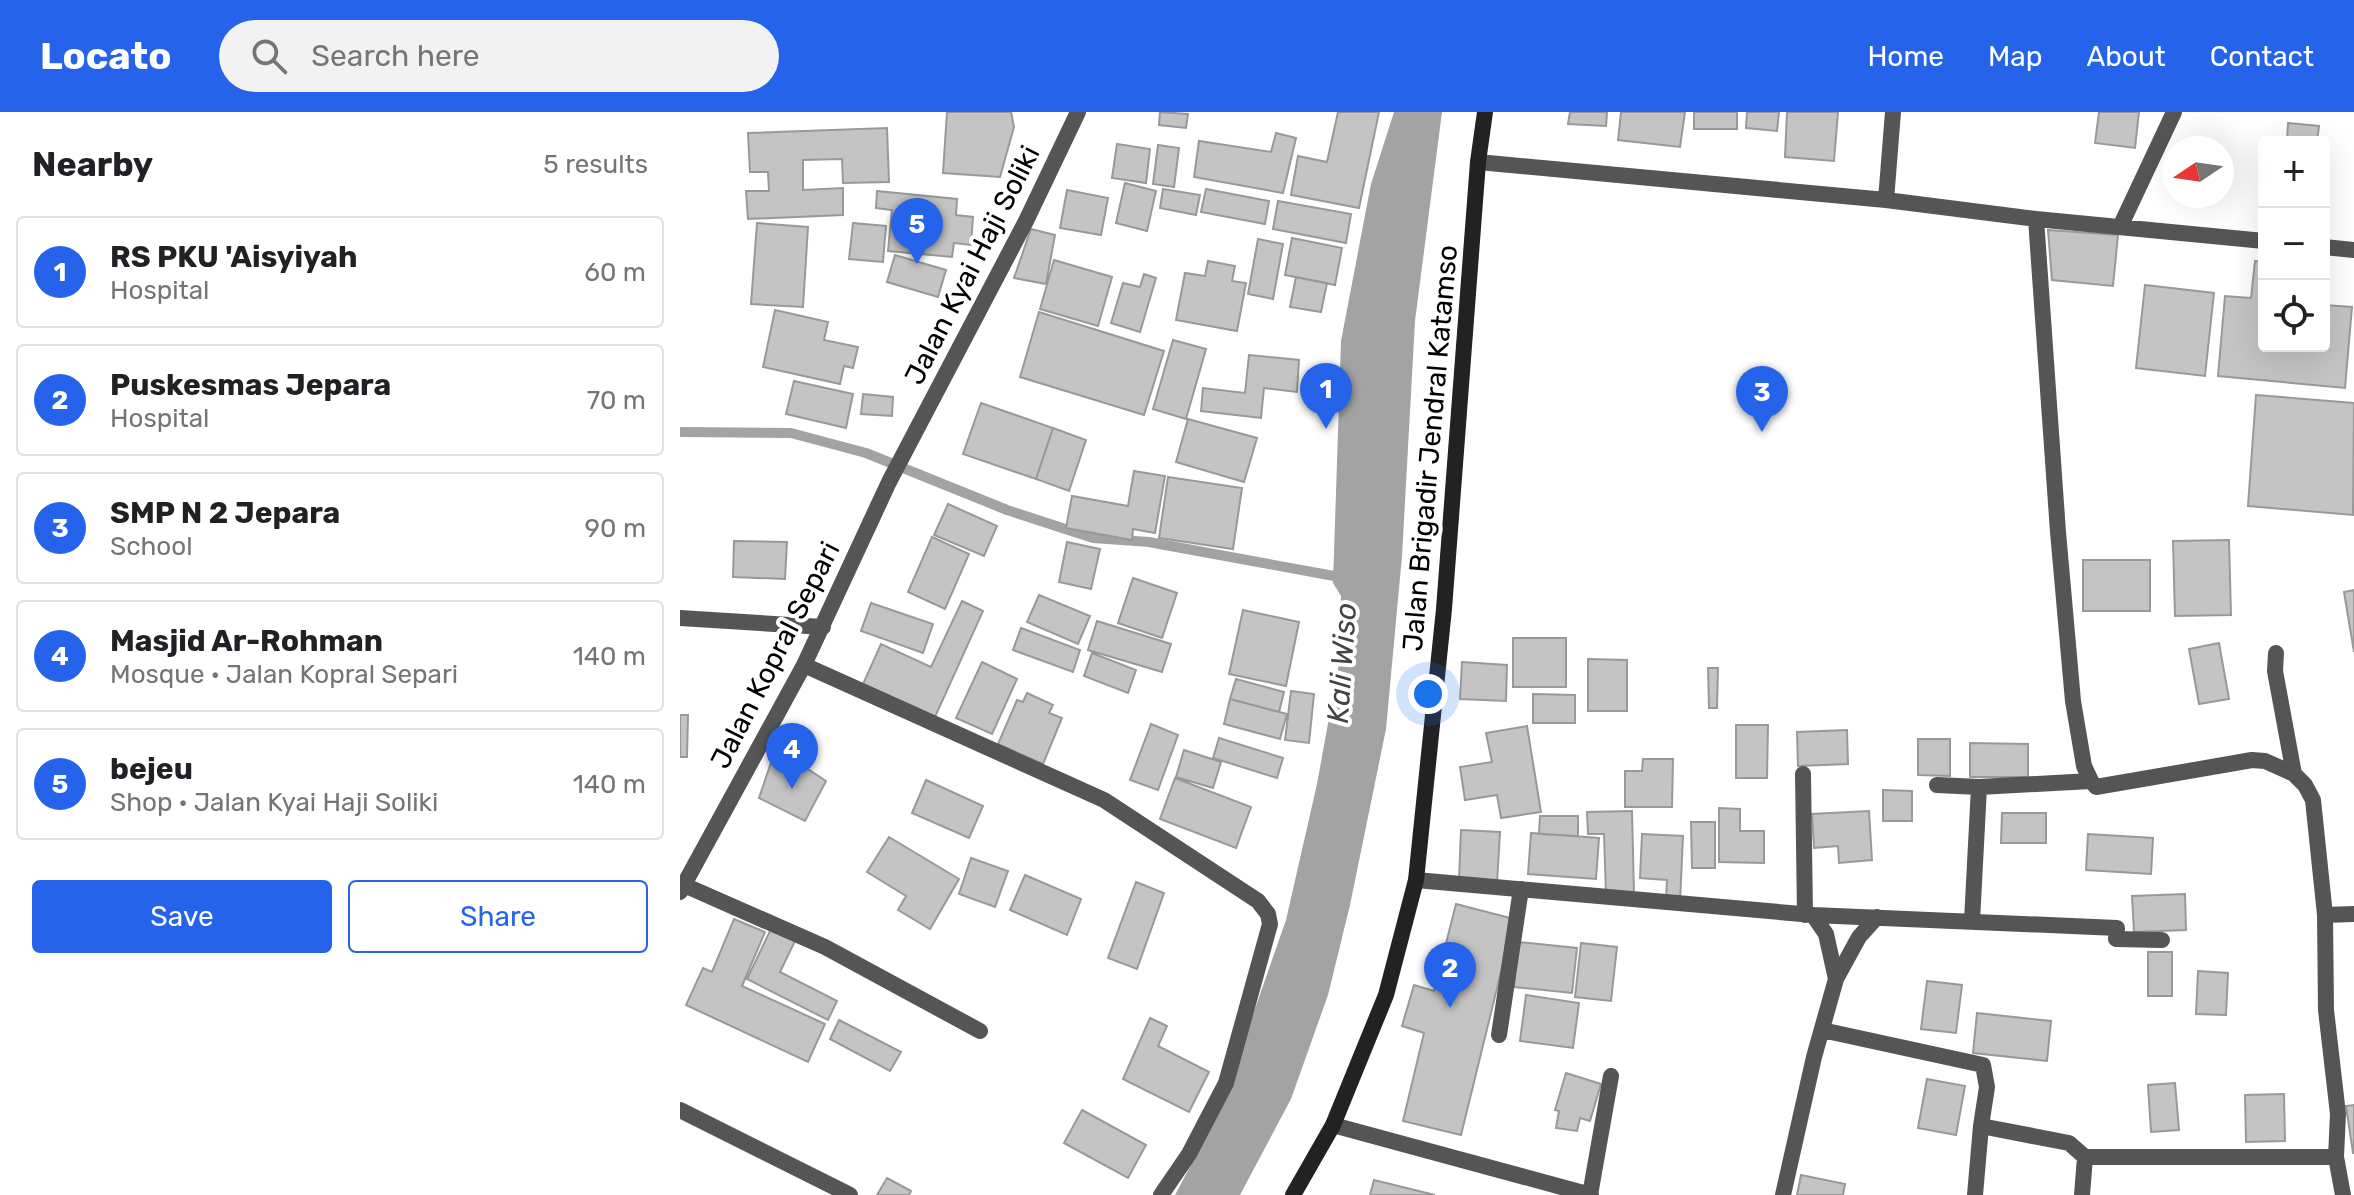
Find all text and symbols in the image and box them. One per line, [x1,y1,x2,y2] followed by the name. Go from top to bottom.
[219,20,779,92] search box
[40,33,171,79] text: Locato
[247,34,291,78] icon: search
[311,38,480,74] text: Search here
[1867,40,1944,73] text: Home
[1988,40,2042,73] text: Map
[2086,40,2166,73] text: About
[2210,40,2314,73] text: Contact
[2162,136,2234,208] north arrow
[2258,136,2330,352] map controls
[2258,136,2330,208] button: +
[898,140,1046,390] street label: Jalan Kyai Haji Soliki
[32,144,153,185] text: Nearby
[543,149,648,180] text: 5 results
[891,198,943,264] pin: 5
[2258,208,2330,280] button: −
[110,239,358,275] text: RS PKU 'Aisyiyah
[1396,243,1464,653] street label: Jalan Brigadir Jendral Katamso
[54,257,66,288] text: 1
[584,257,646,288] text: 60 m
[110,275,209,306] text: Hospital
[2258,280,2330,352] button: locate
[1300,363,1352,429] pin: 1
[1736,366,1788,432] pin: 3
[110,367,391,403] text: Puskesmas Jepara
[52,385,68,416] text: 2
[587,385,646,416] text: 70 m
[110,403,209,434] text: Hospital
[110,495,340,531] text: SMP N 2 Jepara
[51,513,69,544] text: 3
[585,513,646,544] text: 90 m
[110,531,193,562] text: School
[704,536,846,774] street label: Jalan Kopral Separi
[1320,601,1364,725] water label: Kali Wiso
[110,623,383,659] text: Masjid Ar-Rohman
[51,641,69,672] text: 4
[573,641,646,672] text: 140 m
[110,659,458,690] text: Mosque · Jalan Kopral Separi
[1408,674,1448,714] your location
[766,723,818,789] pin: 4
[110,751,193,787] text: bejeu
[52,769,68,800] text: 5
[573,769,646,800] text: 140 m
[110,787,438,818] text: Shop · Jalan Kyai Haji Soliki
[32,880,332,953] button: Save
[348,880,648,953] button: Share
[1424,942,1476,1008] pin: 2

